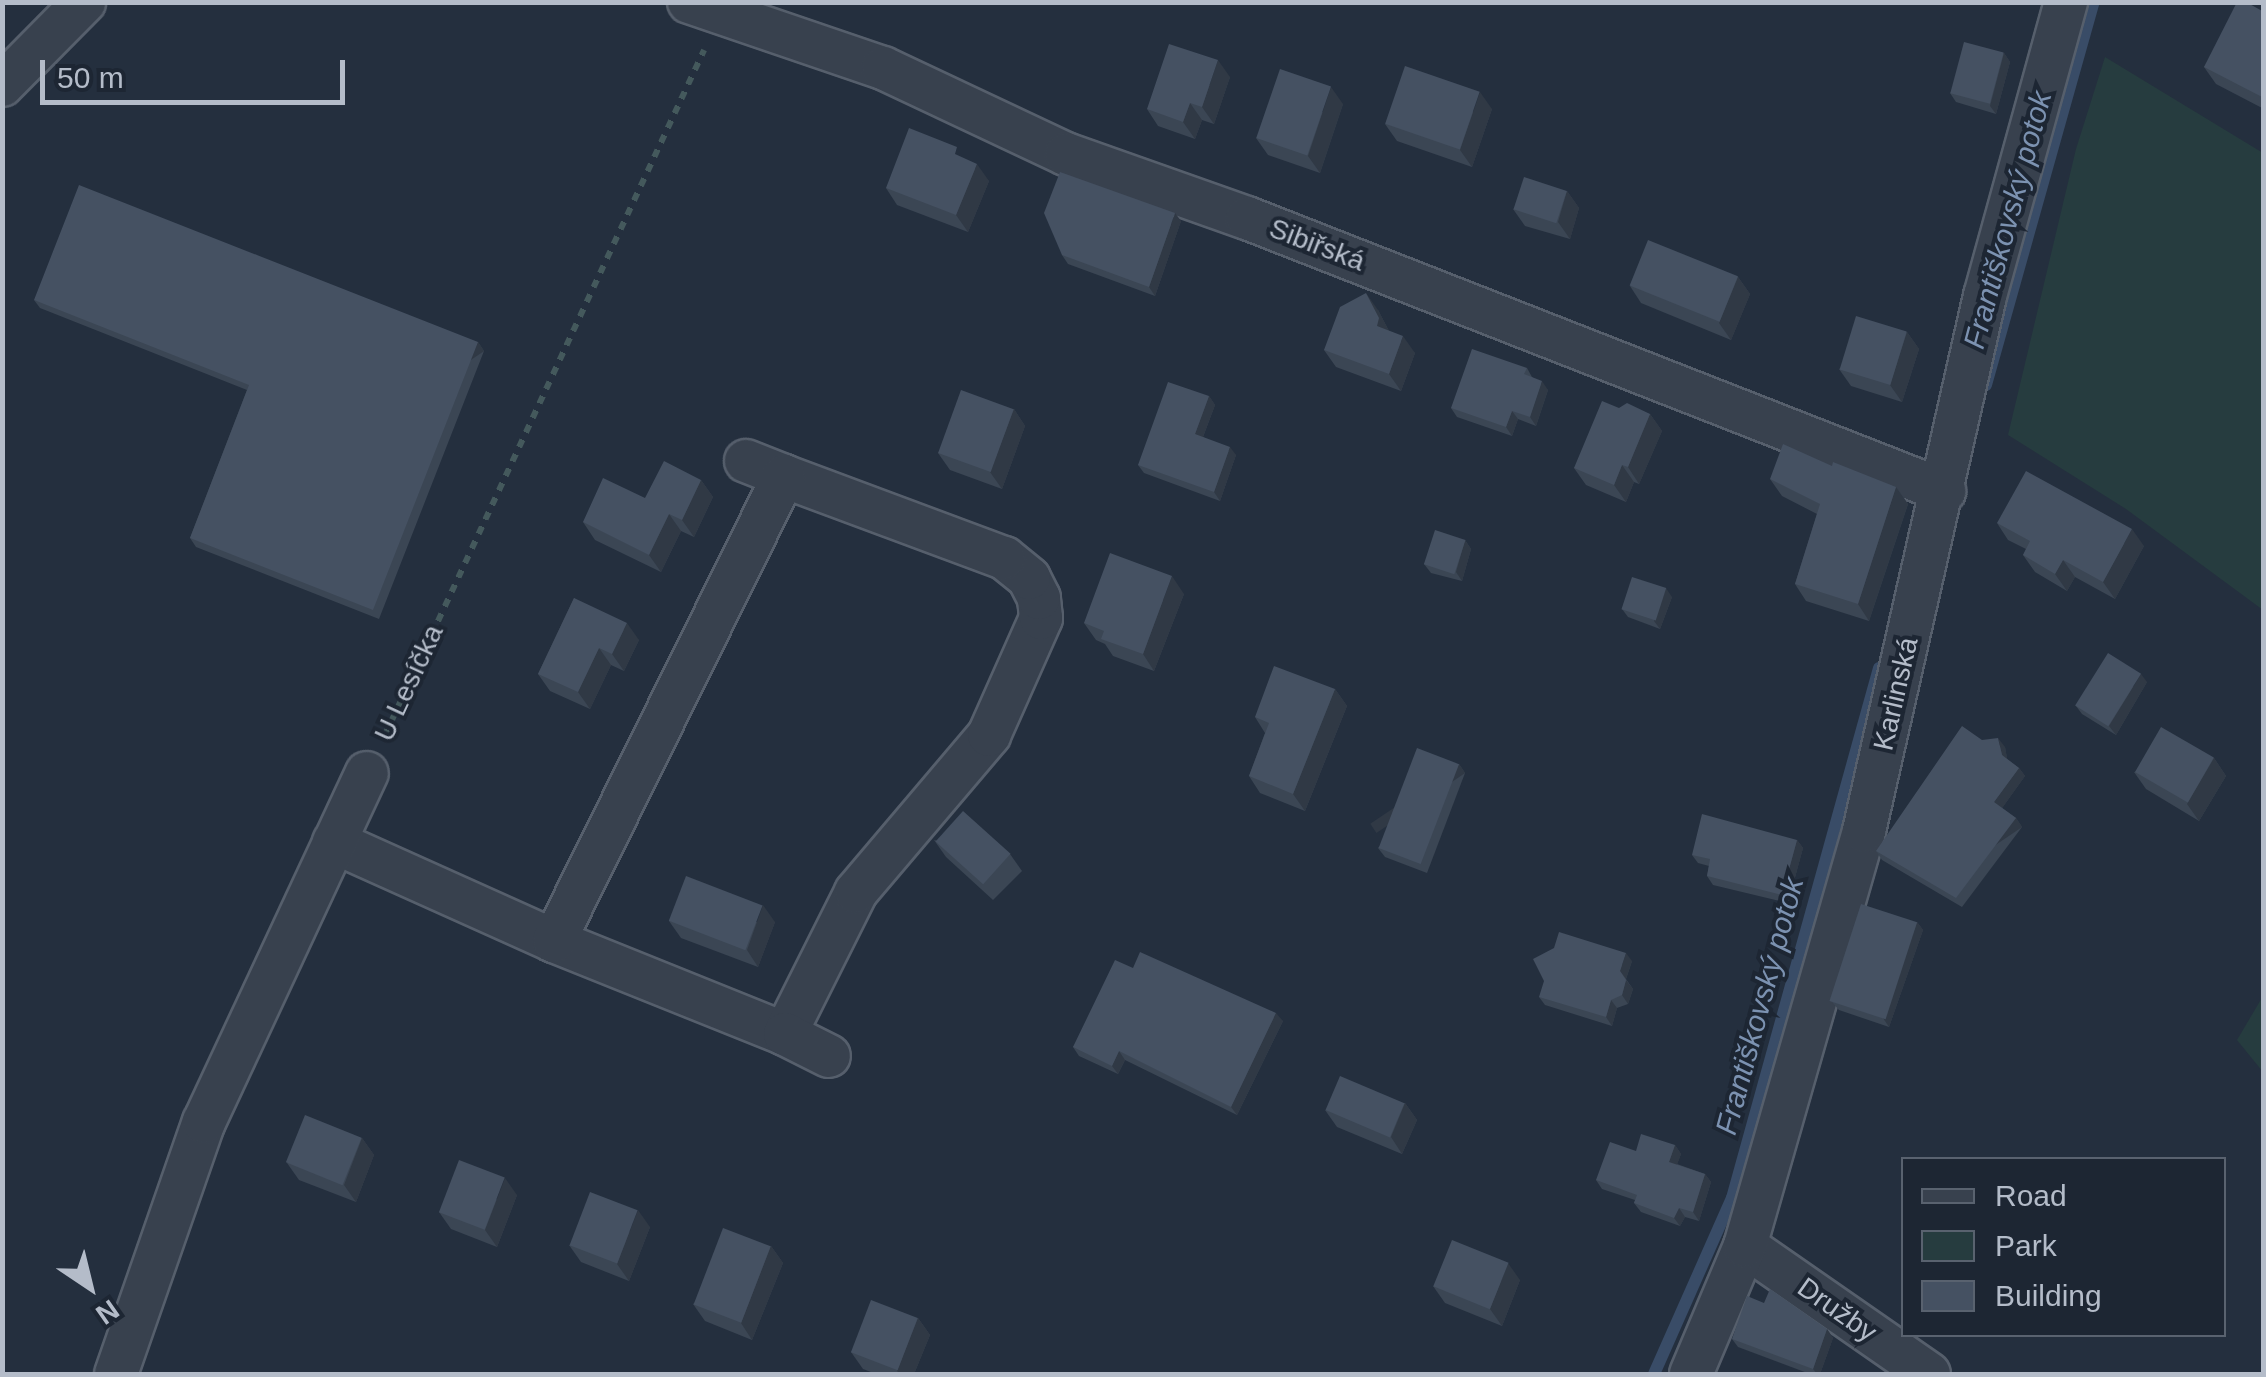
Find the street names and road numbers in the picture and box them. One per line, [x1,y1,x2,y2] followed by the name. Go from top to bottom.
[1264,211,1370,279] street label: Sibiřská
[367,619,451,747] street label: U Lesíčka
[1867,634,1925,754] street label: Karlinská
[1791,1271,1883,1349] street label: Družby

